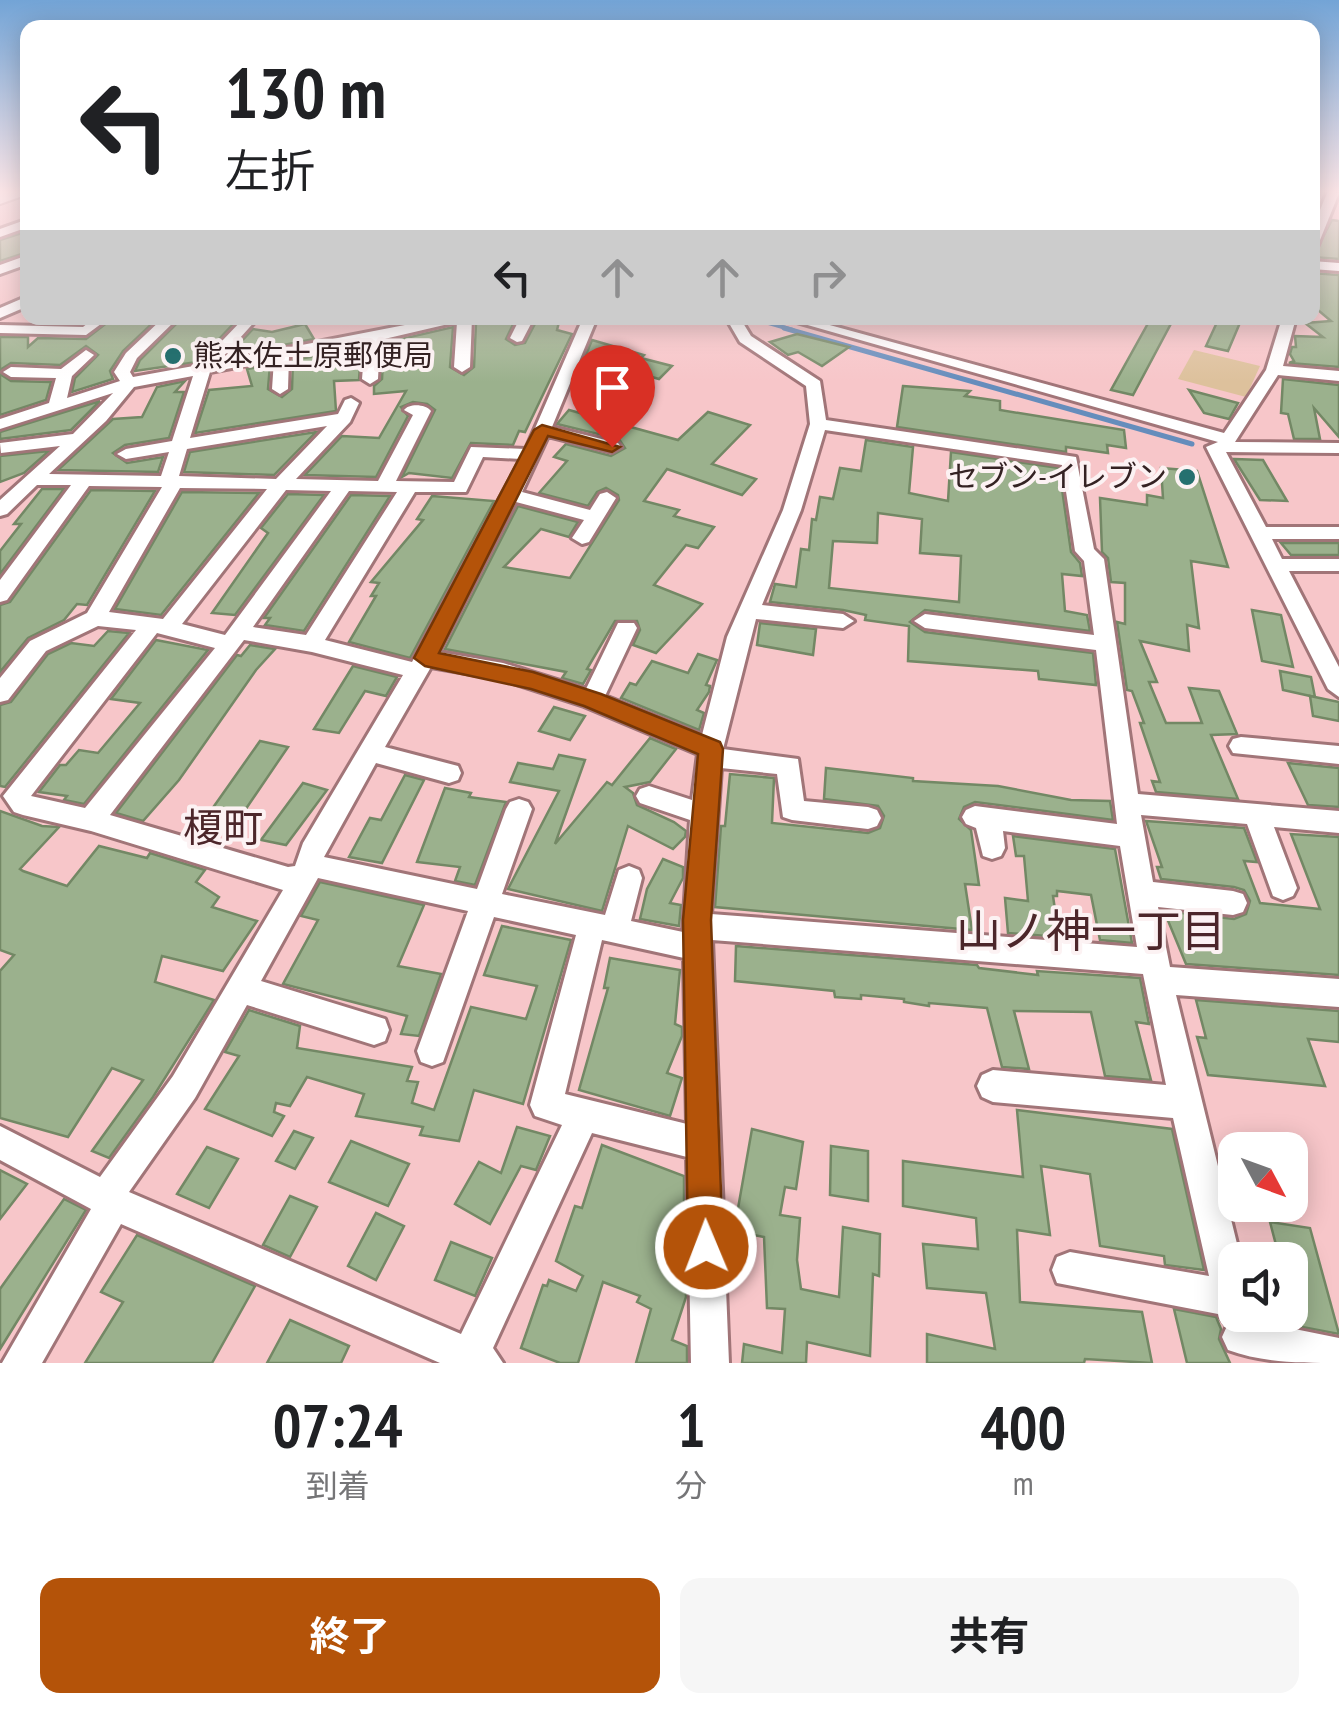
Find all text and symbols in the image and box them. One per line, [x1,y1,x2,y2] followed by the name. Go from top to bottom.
[225,47,386,137] text: 130 m
[60,60,190,190] icon: left
[225,141,315,199] text: 左折
[485,250,540,305] icon: left
[590,250,645,305] icon: ahead
[695,250,750,305] icon: ahead
[800,250,855,305] icon: right
[193,335,433,374] place label: 熊本佐土原郵便局
[162,345,184,367] marker: 熊本佐土原郵便局
[570,345,655,448] pin
[585,360,640,415] icon: arrive
[948,456,1167,495] place label: セブン-イレブン
[1176,466,1198,488] marker: セブン-イレブン
[183,801,263,853] district label: 榎町
[956,901,1226,959] district label: 山ノ神一丁目
[1218,1132,1308,1222] north arrow
[1218,1132,1308,1332] map controls
[654,1195,758,1299] position arrow
[1218,1242,1308,1332] button: sound
[273,1386,403,1464] text: 07:24
[677,1386,706,1464] text: 1
[980,1388,1066,1466] text: 400
[1013,1462,1034,1504] text: m
[306,1464,370,1506] text: 到着
[675,1464,707,1506] text: 分
[40,1578,660,1693] button: 終了
[680,1578,1299,1693] button: 共有

